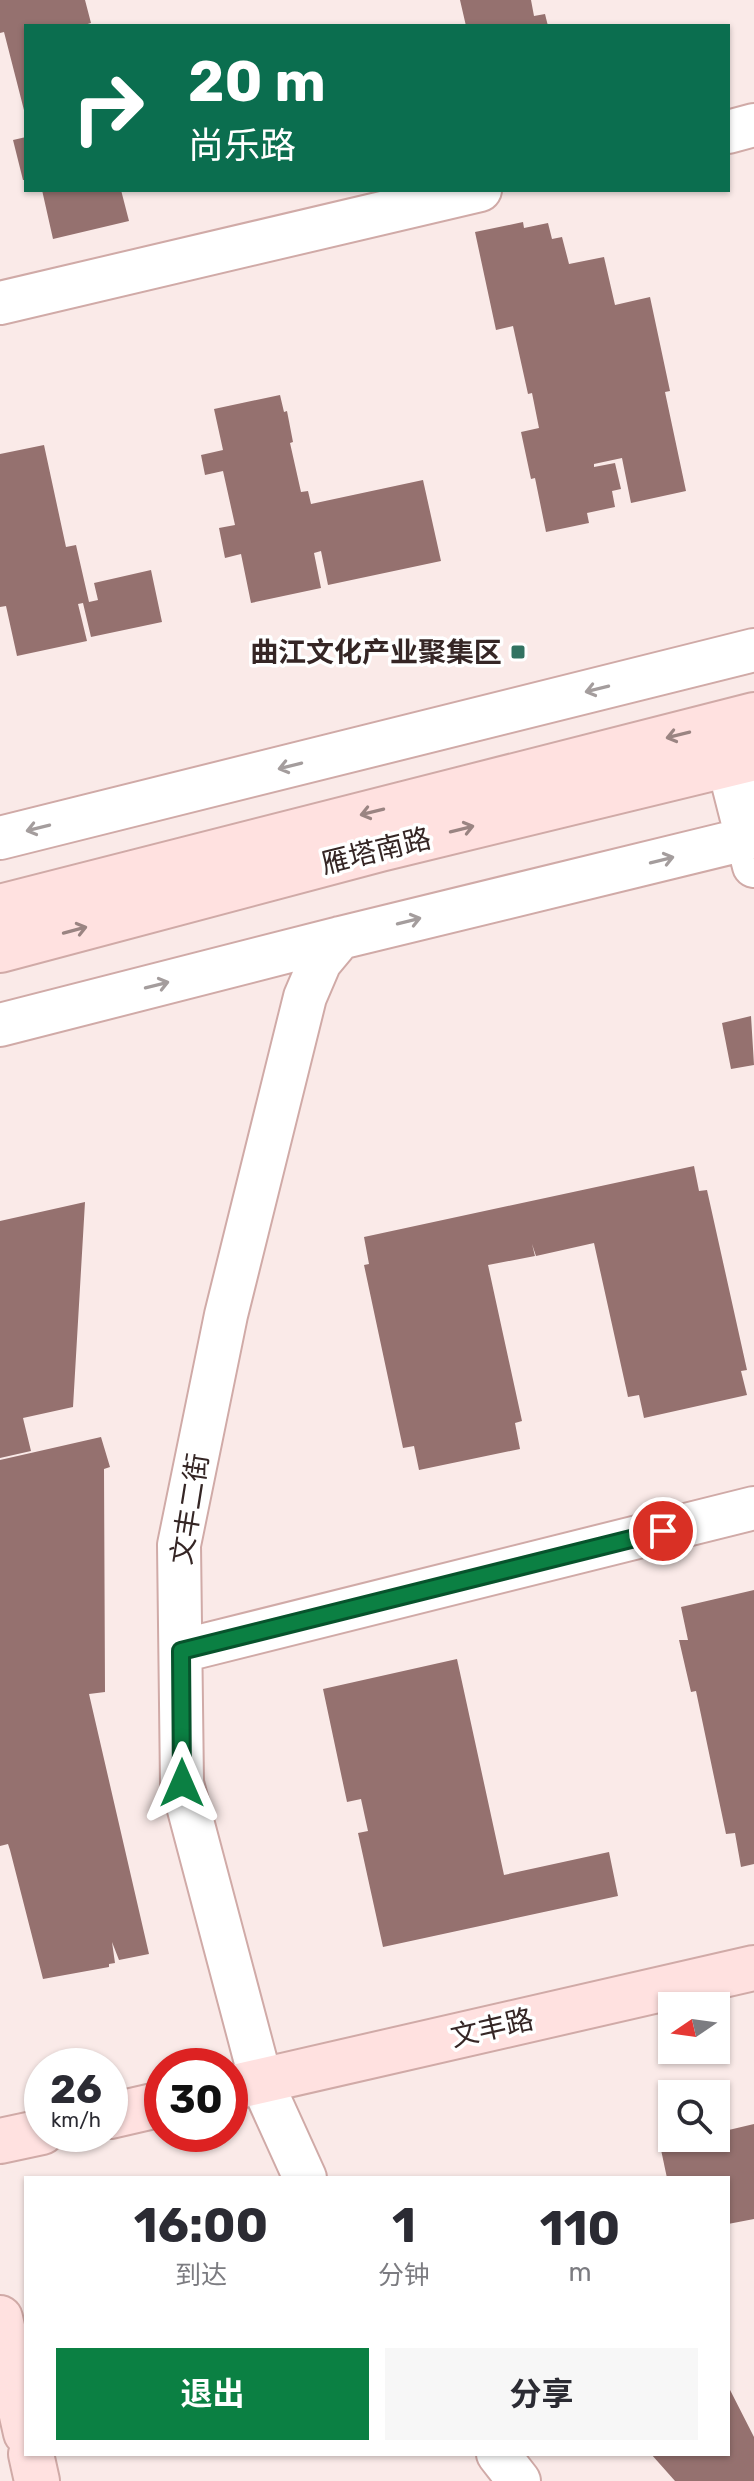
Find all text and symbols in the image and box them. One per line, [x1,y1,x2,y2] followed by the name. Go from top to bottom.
[188,49,326,115] text: 20 m
[56,56,160,160] icon: right
[188,124,296,167] text: 尚乐路
[250,636,502,669] place label: 曲江文化产业聚集区
[509,643,527,661] marker: 曲江文化产业聚集区
[584,683,610,698] one-way arrow
[666,728,692,743] one-way arrow
[278,759,304,774] one-way arrow
[360,806,386,821] one-way arrow
[318,821,434,881] street label: 雁塔南路
[449,821,475,836] one-way arrow
[25,822,51,837] one-way arrow
[648,852,674,867] one-way arrow
[396,913,421,928] one-way arrow
[62,922,88,937] one-way arrow
[144,976,169,991] one-way arrow
[165,1451,215,1567] street label: 文丰二街
[629,1497,697,1565] pin
[641,1509,685,1553] icon: arrive
[140,1741,224,1825] position arrow
[658,1992,730,2064] north arrow
[658,1992,730,2152] map controls
[447,2002,537,2054] street label: 文丰路
[144,2048,248,2152] speed limit sign: 30
[50,2066,102,2113] text: 26
[658,2080,730,2152] button: search
[51,2108,101,2132] text: km/h
[134,2197,268,2254] text: 16:00
[392,2197,416,2254] text: 1
[540,2200,620,2257] text: 110
[568,2257,592,2288] text: m
[175,2260,227,2291] text: 到达
[378,2260,430,2291] text: 分钟
[56,2348,369,2440] button: 退出
[385,2348,698,2440] button: 分享

